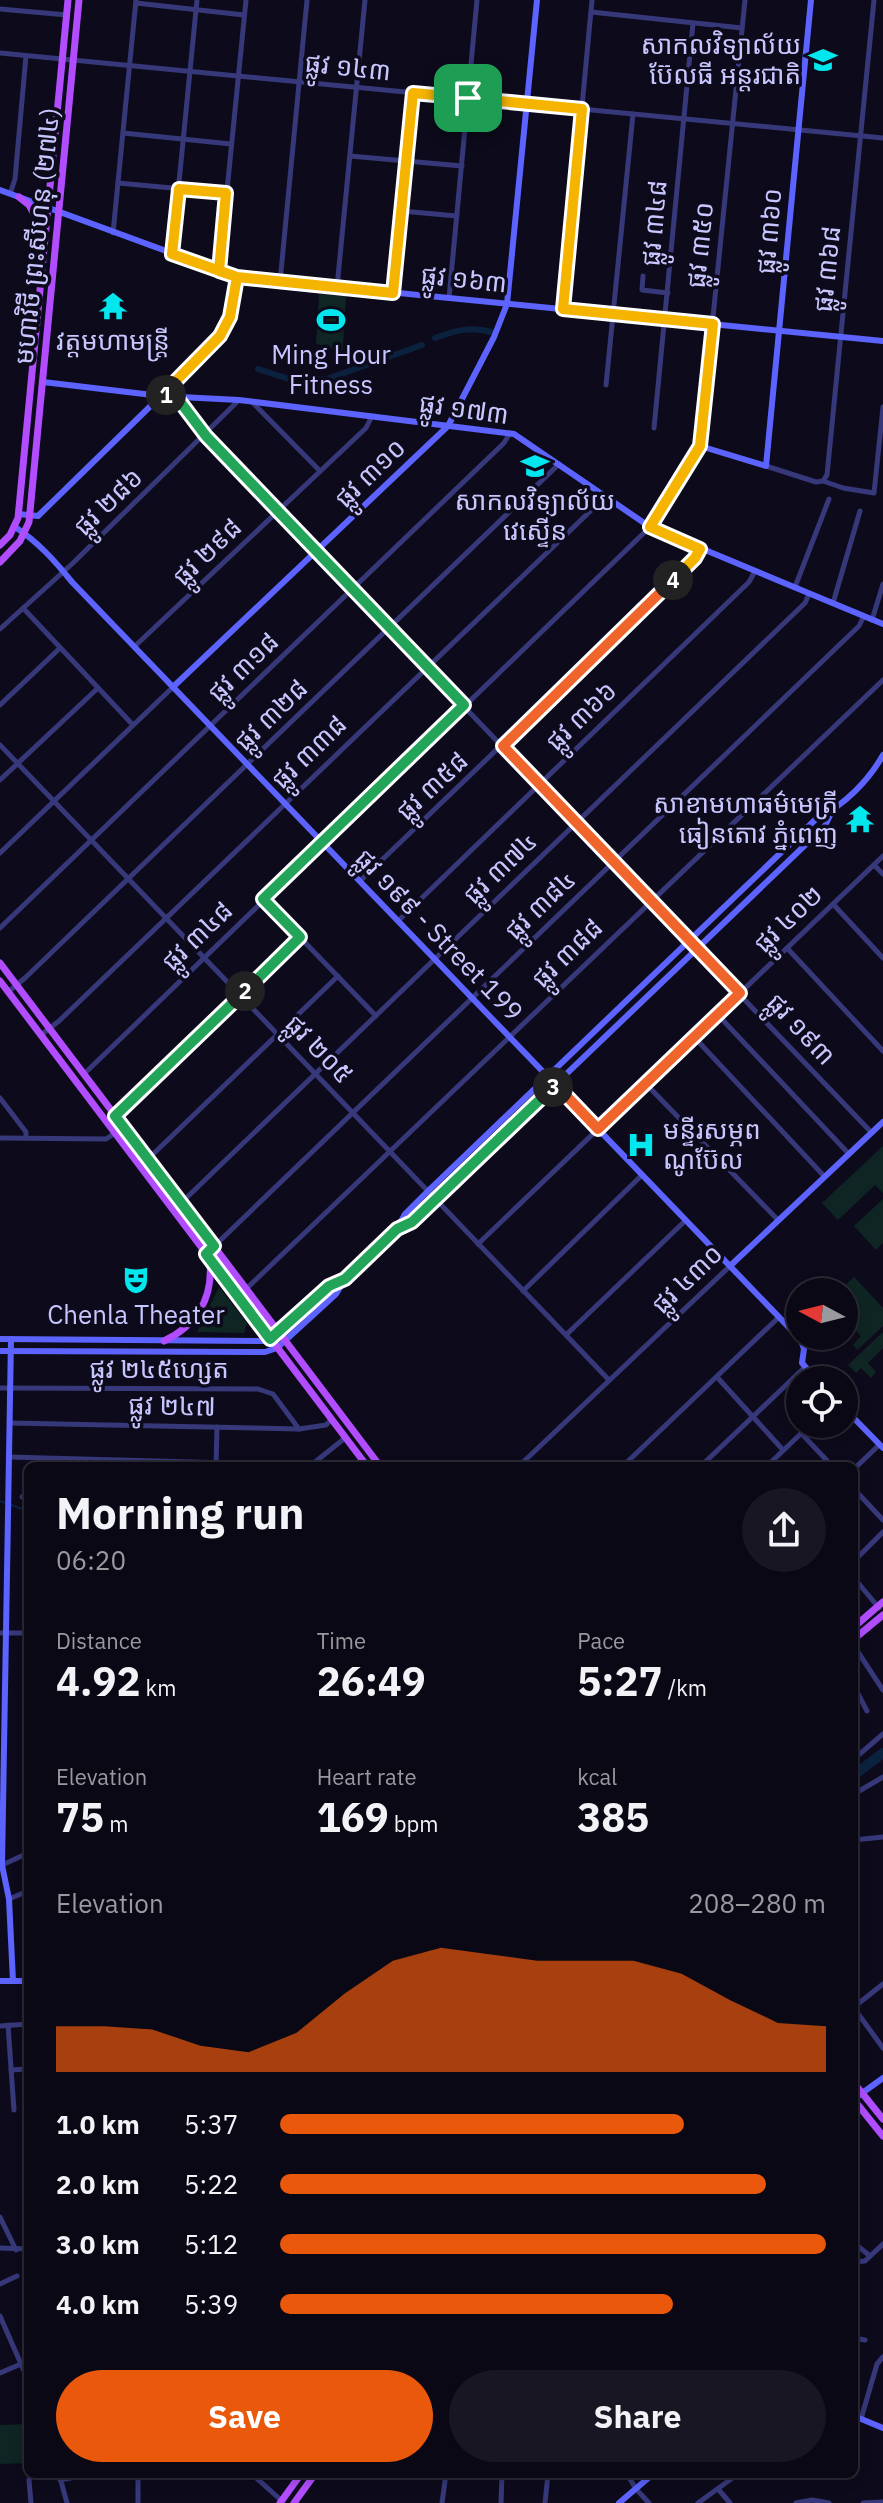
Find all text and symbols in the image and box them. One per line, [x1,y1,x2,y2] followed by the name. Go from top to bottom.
[641,27,801,92] place label: សាកលវិទ្យាល័យ ប៊ែលធី អន្តរជាតិ
[302,45,393,95] street label: ផ្លូវ ១៤៣
[808,45,838,75] school or university icon: សាកលវិទ្យាល័យ ប៊ែលធី អន្តរជាតិ
[434,64,502,132] pin
[446,76,490,120] icon: arrive
[6,106,67,366] street label: មហាវិថី ព្រះសីហនុ (២៧៤)
[632,178,681,268] street label: ផ្លូវ ៣៤៨
[747,186,796,276] street label: ផ្លូវ ៣៦០
[678,200,728,291] street label: ផ្លូវ ៣៥០
[805,224,855,315] street label: ផ្លូវ ៣៦៨
[418,257,509,307] street label: ផ្លូវ ១៦៣
[98,291,128,321] temple icon: វត្តមហាមន្រ្តី
[316,305,346,335] sports icon: Ming Hour Fitness
[56,323,170,362] place label: វត្តមហាមន្រ្តី
[271,337,391,401] place label: Ming Hour Fitness
[146,375,186,415] pin: 1
[159,380,173,409] text: 1
[416,385,511,439] street label: ផ្លូវ ១៧៣
[326,430,418,520] street label: ផ្លូវ ៣១០
[520,451,550,481] school or university icon: សាកលវិទ្យាល័យ វេស្ទើន
[65,460,155,548] street label: ផ្លូវ ២៨៦
[455,483,615,548] place label: សាកលវិទ្យាល័យ វេស្ទើន
[164,510,254,598] street label: ផ្លូវ ២៩៨
[653,560,693,600] pin: 4
[666,565,680,594] text: 4
[199,624,291,714] street label: ផ្លូវ ៣១៨
[226,671,320,763] street label: ផ្លូវ ៣២៨
[537,673,629,763] street label: ផ្លូវ ៣៦៦
[263,707,359,801] street label: ផ្លូវ ៣៣៨
[388,743,480,833] street label: ផ្លូវ ៣៥៨
[653,786,838,851] place label: សាខាមហាធម៌មេត្រី ធៀនតោវ ភ្នំពេញ
[845,804,875,834] temple icon: សាខាមហាធម៌មេត្រី ធៀនតោវ ភ្នំពេញ
[455,824,549,916] street label: ផ្លូវ ៣៧៤
[343,841,531,1033] street label: ផ្លូវ ១៩៩ - Street 199
[496,862,588,952] street label: ផ្លូវ ៣៨៤
[745,877,835,965] street label: ផ្លូវ ៤០២
[153,893,245,983] street label: ផ្លូវ ៣៤៨
[523,910,615,1000] street label: ផ្លូវ ៣៨៨
[225,971,265,1011] pin: 2
[238,976,252,1005] text: 2
[754,985,844,1077] street label: ផ្លូវ ១៩៣
[273,1006,361,1096] street label: ផ្លូវ ២០៥
[533,1067,573,1107] pin: 3
[546,1072,560,1101] text: 3
[663,1112,761,1177] place label: មន្ទីរសម្ភព ណូប៊ែល
[626,1130,656,1160] hospital icon: មន្ទីរសម្ភព ណូប៊ែល
[643,1236,735,1326] street label: ផ្លូវ ៤៣០
[121,1265,151,1295] theatre icon: Chenla Theater
[786,1278,858,1350] north arrow
[786,1278,858,1438] map controls
[47,1297,225,1331] place label: Chenla Theater
[89,1351,229,1393] street label: ផ្លូវ ២៤៥ហ្សេត
[786,1366,858,1438] button: locate
[128,1387,216,1430] street label: ផ្លូវ ២៤៧
[56,1484,305,1541] text: Morning run
[742,1488,826,1572] button: share
[56,1543,126,1577] text: 06:20
[56,1626,142,1655] text: Distance
[317,1626,366,1655] text: Time
[577,1626,625,1655] text: Pace
[56,1655,140,1707] text: 4.92
[317,1655,426,1707] text: 26:49
[577,1655,663,1707] text: 5:27
[140,1673,176,1702] text: km
[663,1673,707,1702] text: /km
[56,1762,147,1791] text: Elevation
[317,1762,417,1791] text: Heart rate
[577,1762,617,1791] text: kcal
[56,1791,104,1843] text: 75
[317,1791,389,1843] text: 169
[577,1791,649,1843] text: 385
[104,1809,128,1838] text: m
[389,1809,439,1838] text: bpm
[56,1886,164,1920] text: Elevation
[688,1886,826,1920] text: 208–280 m
[56,2107,140,2141] text: 1.0 km
[184,2107,238,2141] text: 5:37
[56,2167,140,2201] text: 2.0 km
[184,2167,238,2201] text: 5:22
[56,2227,140,2261] text: 3.0 km
[184,2227,238,2261] text: 5:12
[56,2287,140,2321] text: 4.0 km
[184,2287,238,2321] text: 5:39
[56,2370,433,2462] button: Save
[449,2370,826,2462] button: Share

